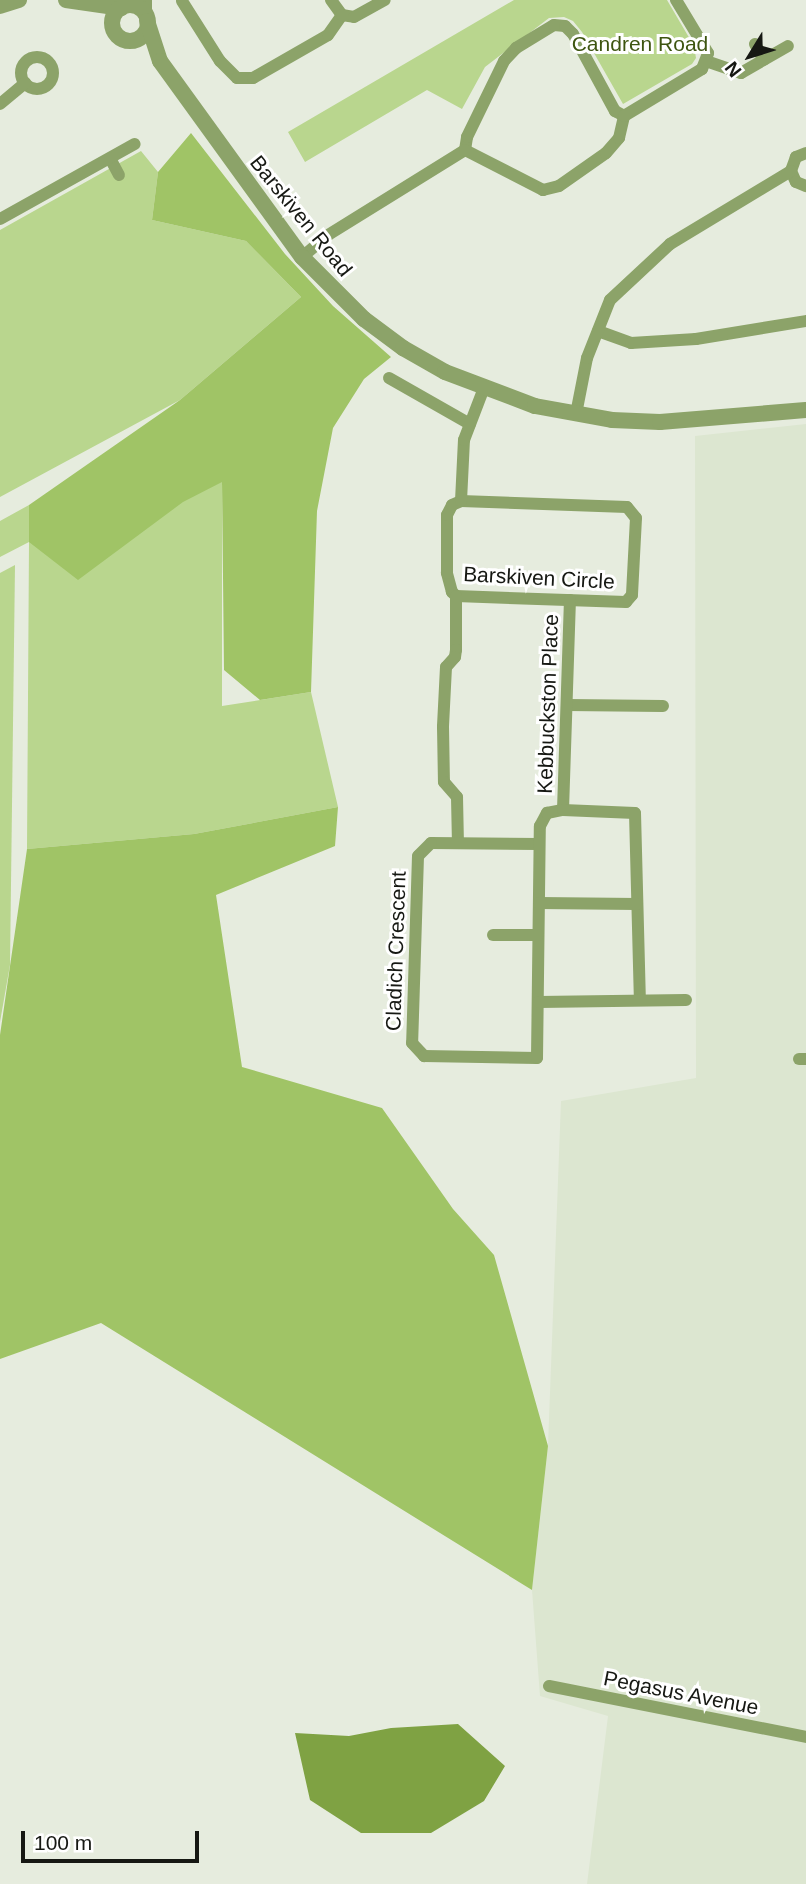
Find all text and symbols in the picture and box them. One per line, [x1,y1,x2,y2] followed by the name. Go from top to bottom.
[715,21,785,91] north arrow
[572,31,708,57] park label: Candren Road
[721,57,746,81] text: N
[245,150,357,282] street label: Barskiven Road
[463,561,615,595] street label: Barskiven Circle
[532,614,564,794] street label: Kebbuckston Place
[381,871,411,1031] street label: Cladich Crescent
[601,1666,761,1720] street label: Pegasus Avenue
[24,1818,203,1862] scale bar
[34,1831,92,1854] text: 100 m

